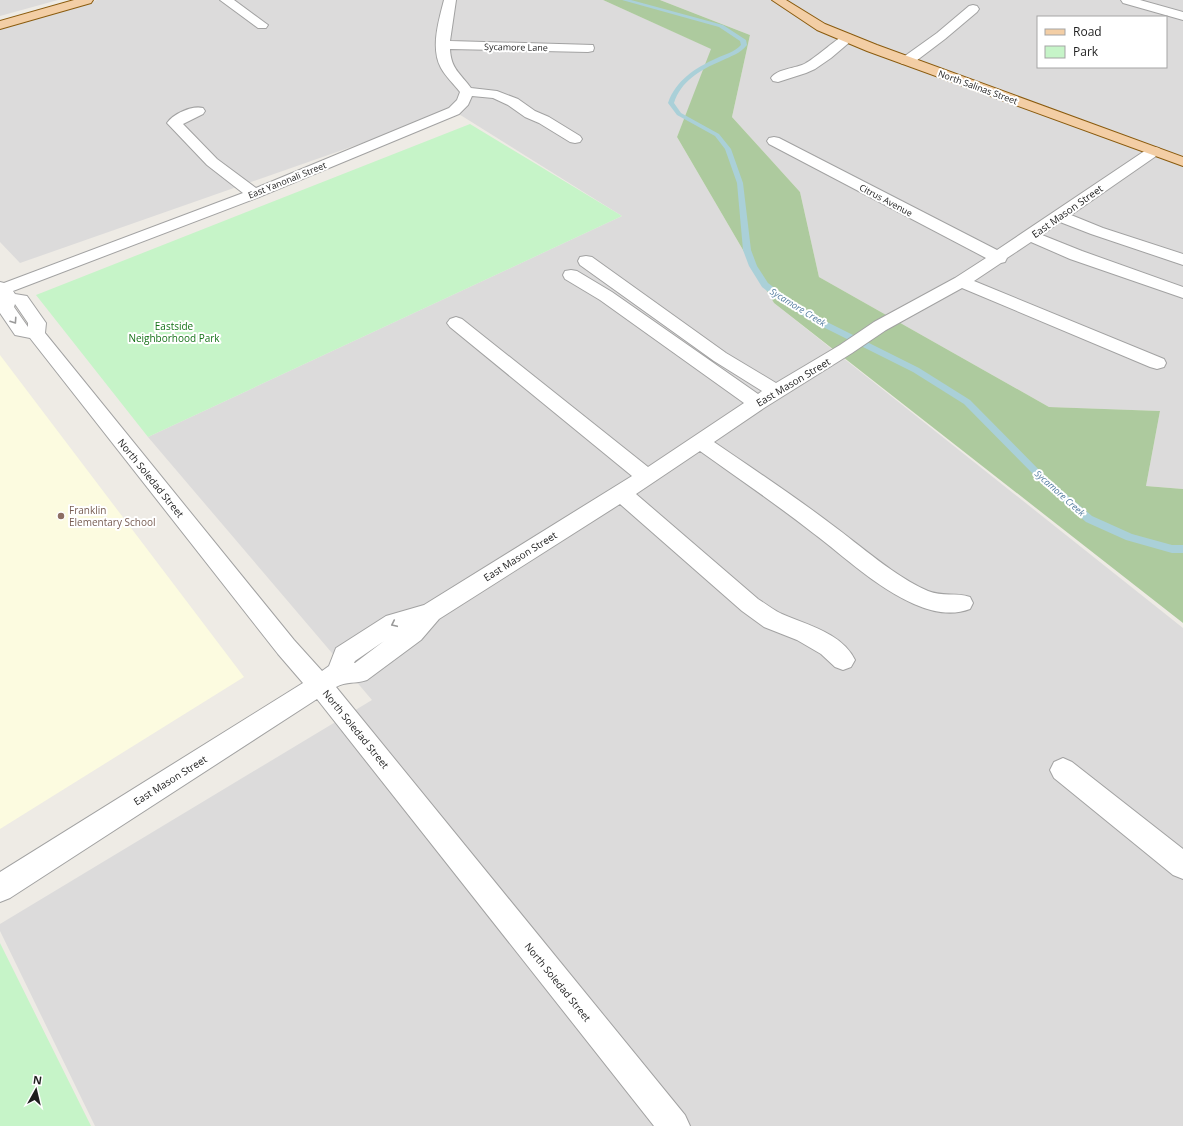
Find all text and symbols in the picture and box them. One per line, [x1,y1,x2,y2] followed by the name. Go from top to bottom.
[1037,16,1167,68] legend
[1073,23,1102,40] text: Road
[484,40,548,54] street label: Sycamore Lane
[1073,43,1099,60] text: Park
[936,67,1020,107] street label: North Salinas Street
[246,158,328,202] street label: East Yanonali Street
[857,181,915,219] street label: Citrus Avenue
[1029,181,1106,241] street label: East Mason Street
[768,285,829,330] water label: Sycamore Creek
[9,317,17,324] one-way arrow
[128,319,220,345] park label: Eastside Neighborhood Park
[753,354,833,410] street label: East Mason Street
[115,436,188,521] street label: North Soledad Street
[1032,467,1088,519] water label: Sycamore Creek
[69,503,155,529] place label: Franklin Elementary School
[56,511,66,521] marker: Franklin Elementary School
[481,528,560,584] street label: East Mason Street
[391,619,398,627] one-way arrow
[320,687,393,772] street label: North Soledad Street
[131,752,210,808] street label: East Mason Street
[522,940,595,1025] street label: North Soledad Street
[16,1070,56,1110] north arrow
[32,1072,43,1088] text: N

